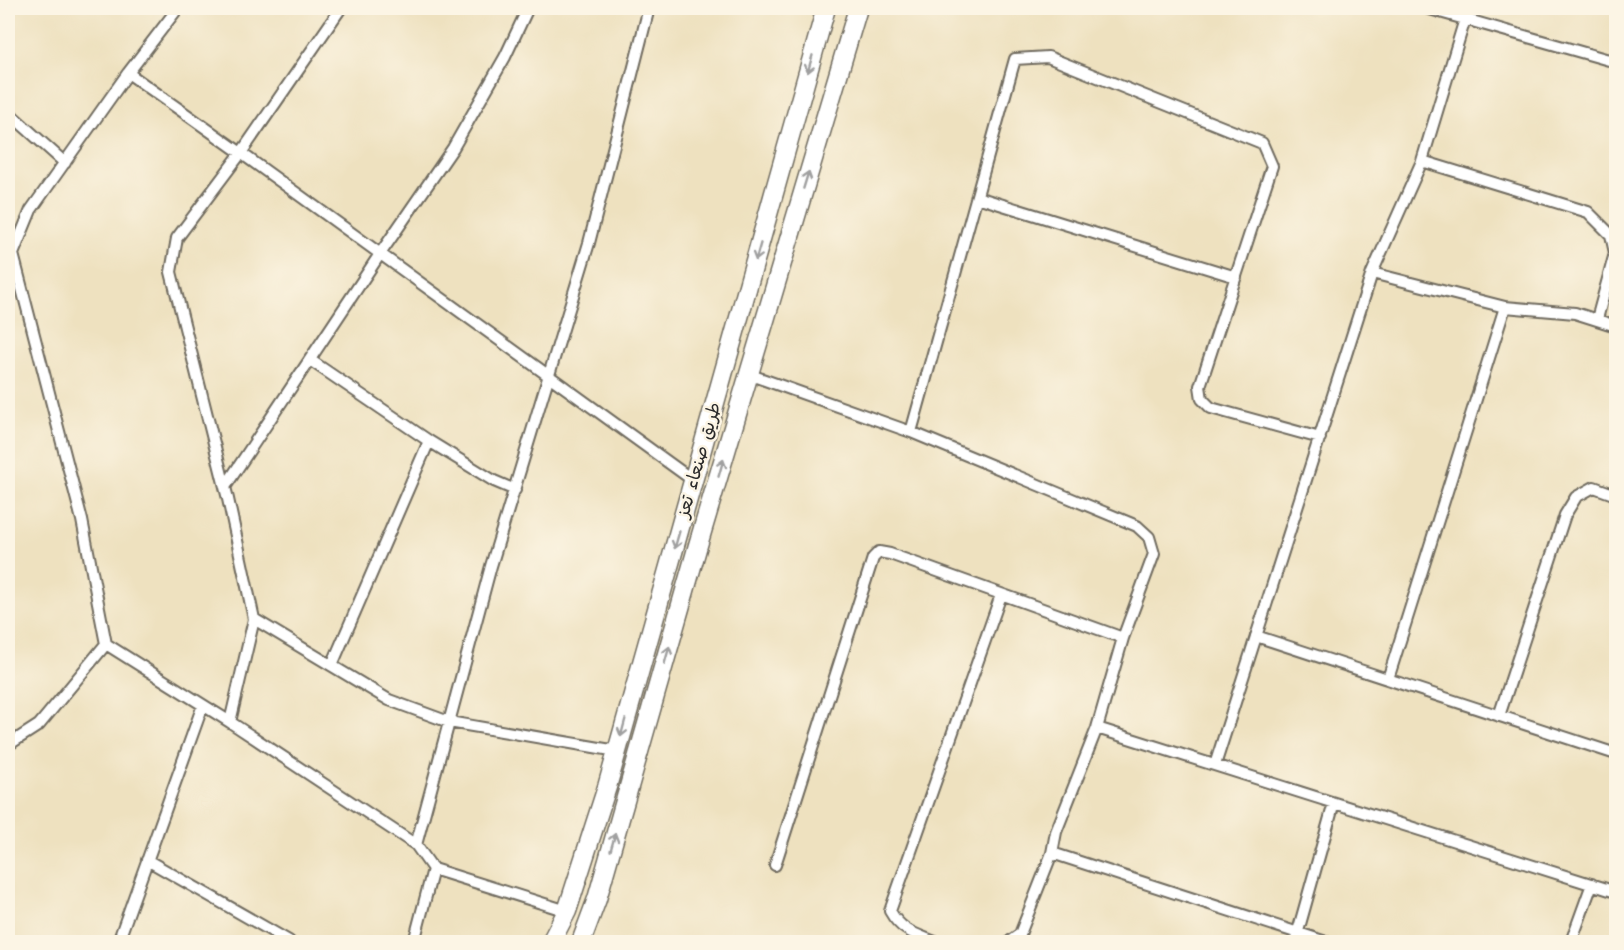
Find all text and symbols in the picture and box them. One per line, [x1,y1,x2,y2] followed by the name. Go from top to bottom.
[804,54,816,73] one-way arrow
[801,171,812,190] one-way arrow
[751,242,763,261] one-way arrow
[670,399,727,523] street label: طريق صنعاء تعز
[716,459,727,478] one-way arrow
[670,530,682,549] one-way arrow
[662,646,673,665] one-way arrow
[617,718,628,737] one-way arrow
[608,833,619,852] one-way arrow

